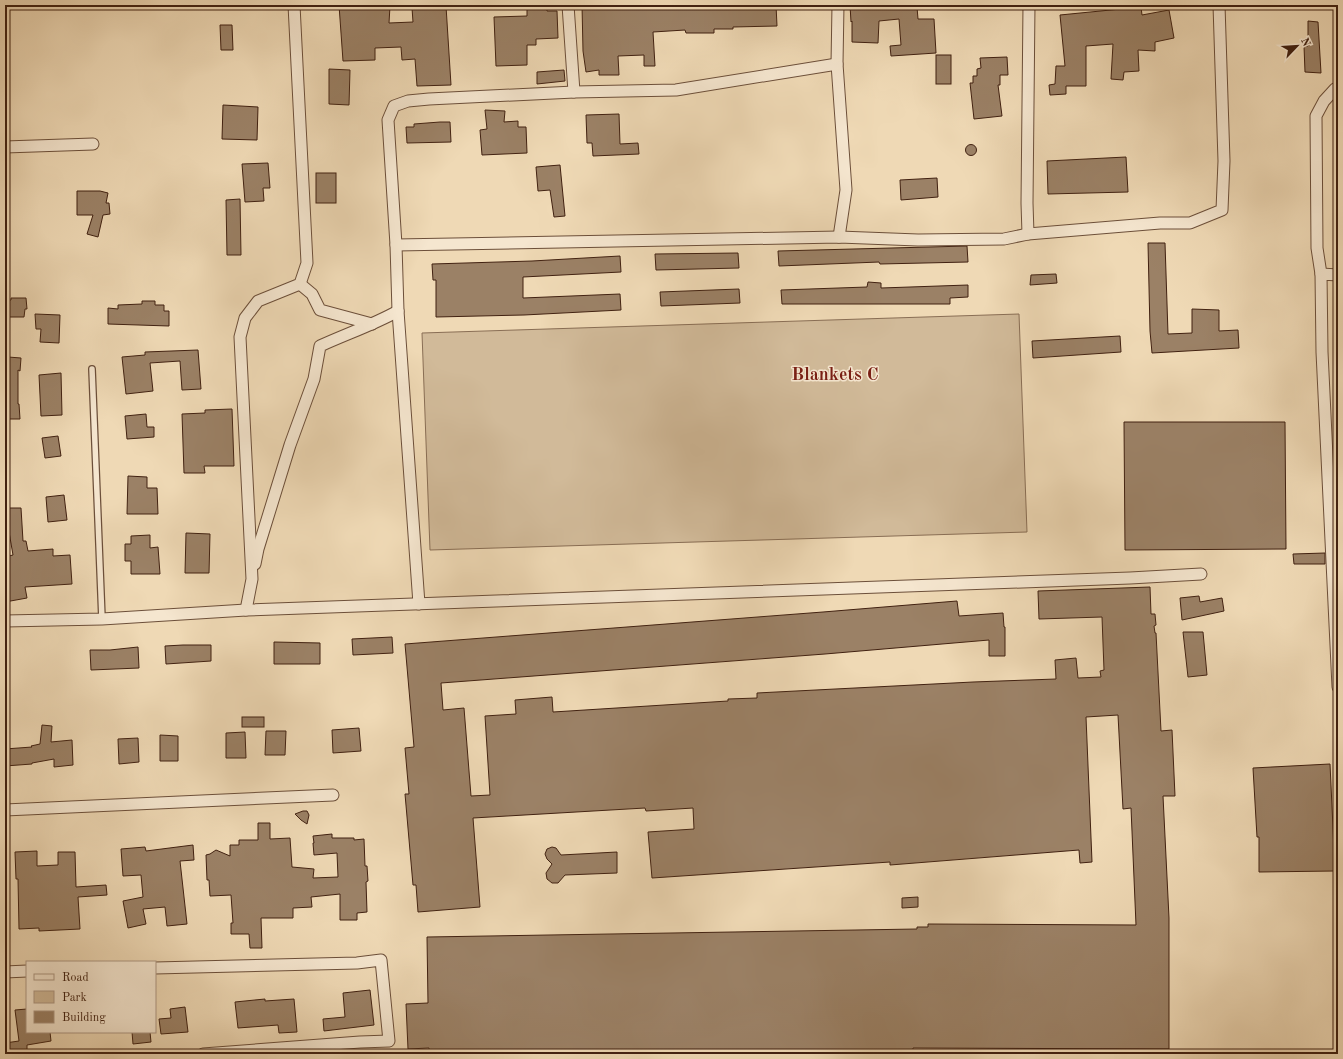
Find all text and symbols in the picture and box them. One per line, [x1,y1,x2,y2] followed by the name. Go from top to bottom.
[1277,26,1317,66] north arrow
[1298,36,1312,49] text: N
[791,366,879,384] district label: Blankets C
[26,961,156,1033] legend
[62,972,89,984] text: Road
[62,992,87,1004] text: Park
[62,1012,106,1024] text: Building

